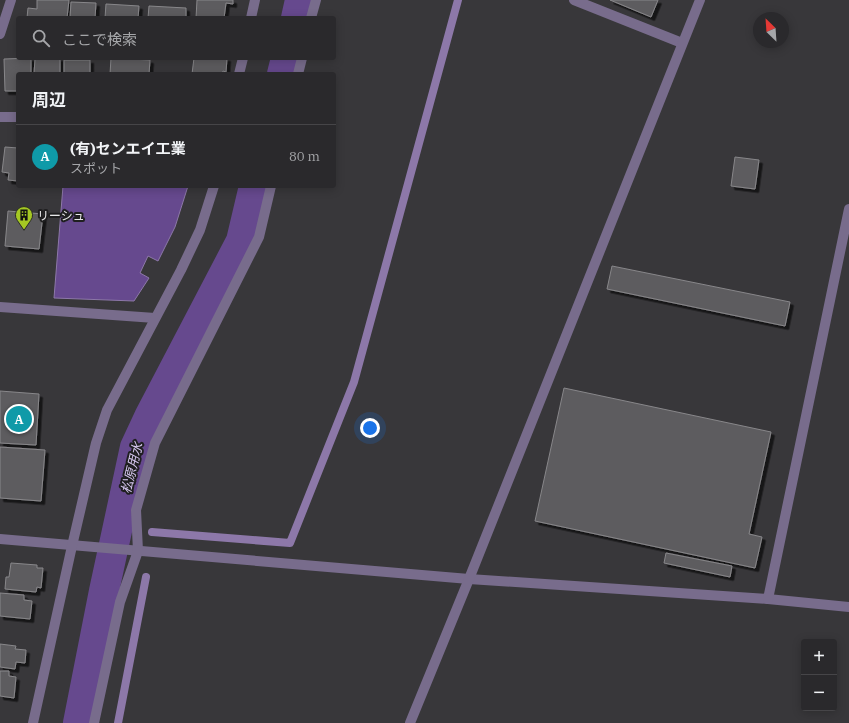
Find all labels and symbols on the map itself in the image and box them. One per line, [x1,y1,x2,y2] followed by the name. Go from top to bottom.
[753,12,789,48] north arrow
[14,205,34,230] building icon: リーシュ
[37,208,85,223] place label: リーシュ
[6,404,32,434] pin: A
[360,418,380,438] your location
[117,439,147,495] water label: 松原用水

